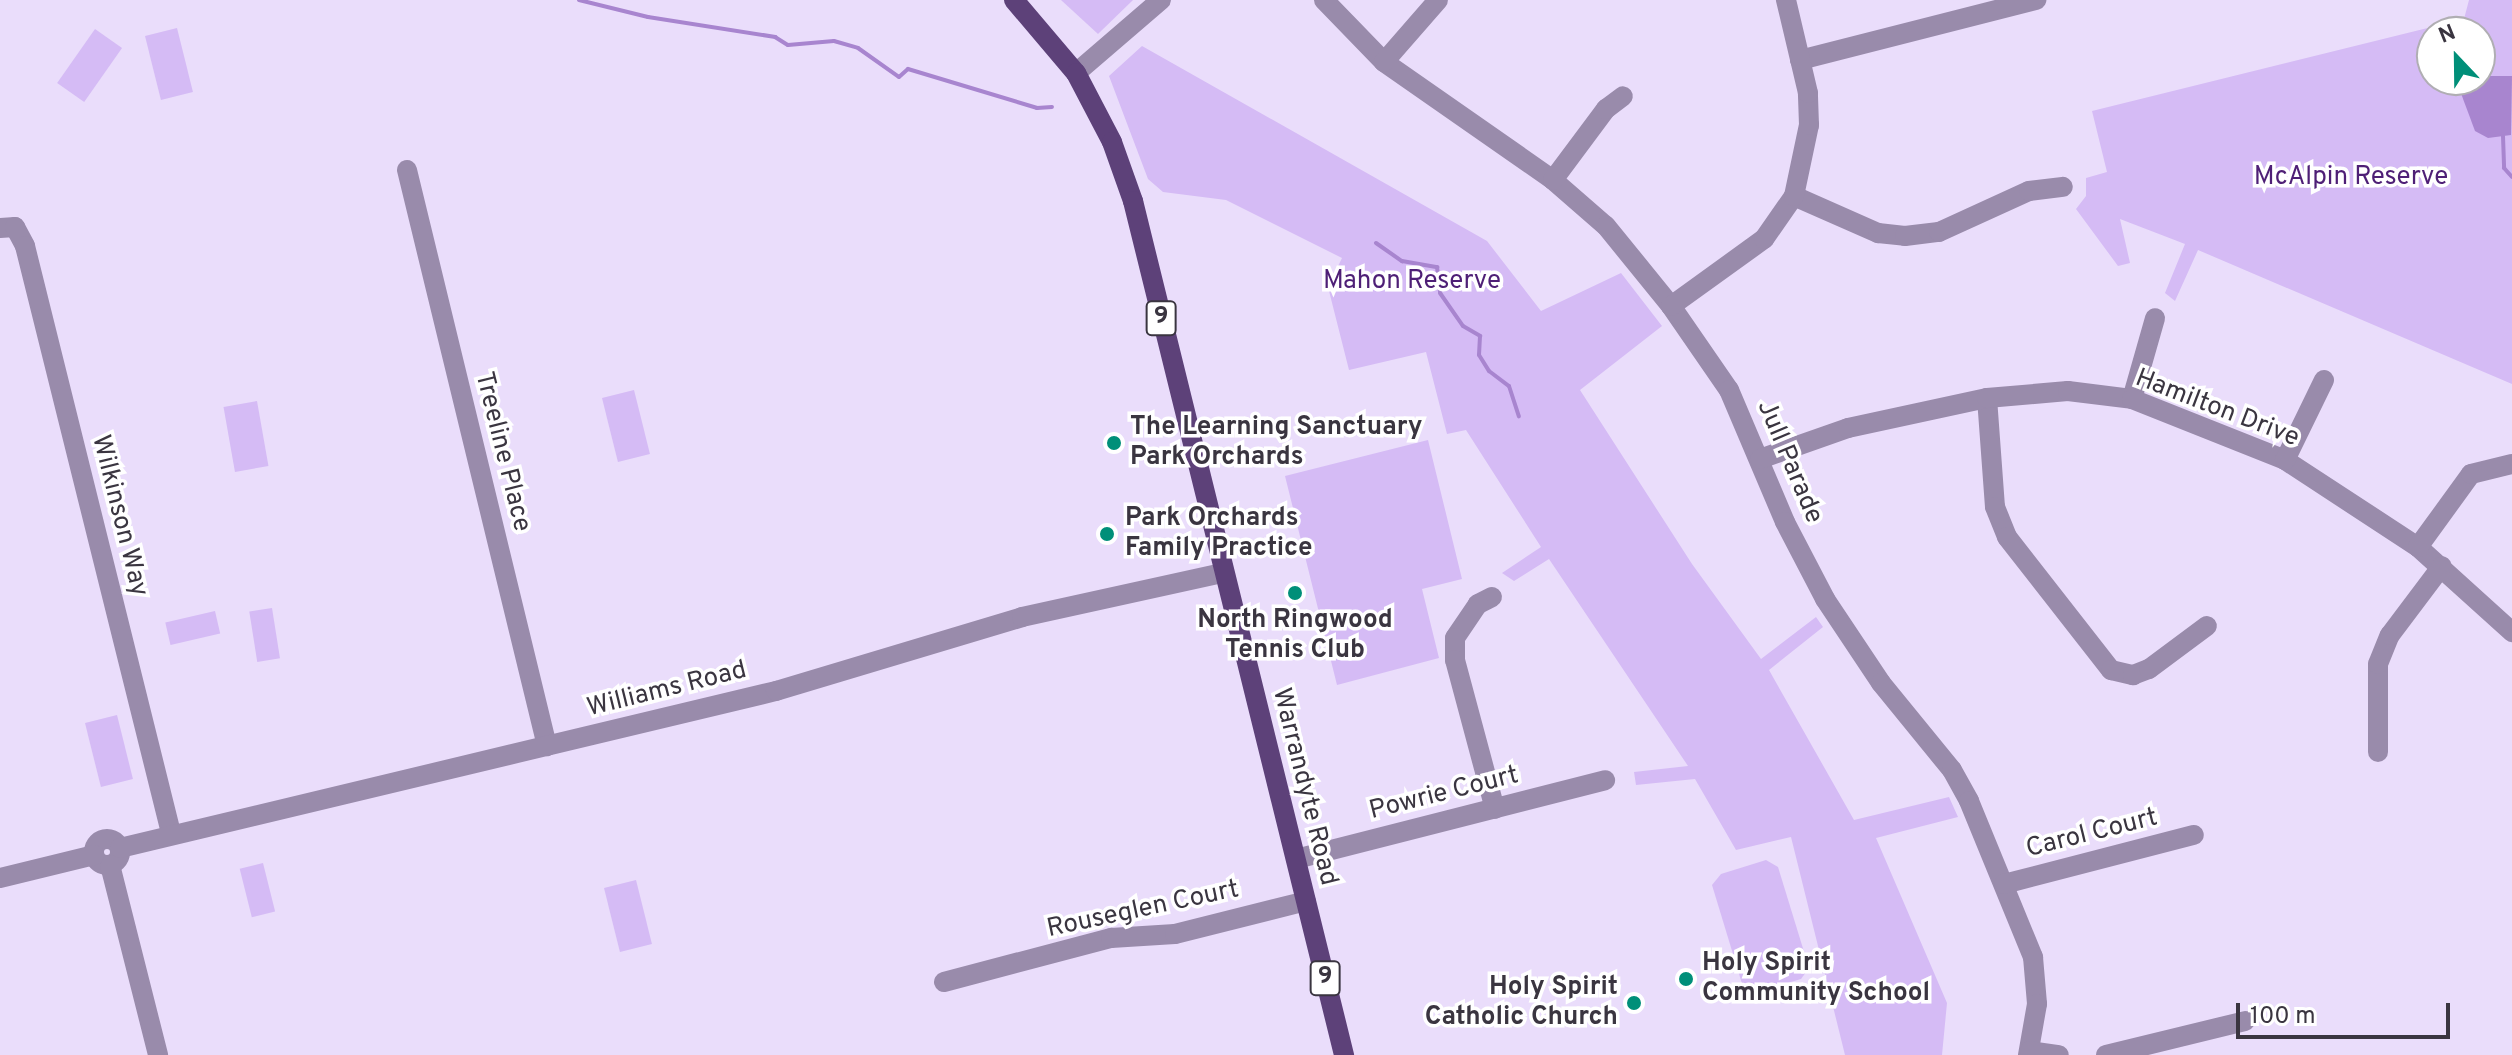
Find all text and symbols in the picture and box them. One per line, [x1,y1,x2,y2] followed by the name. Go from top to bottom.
[2416,16,2496,96] north arrow
[2435,20,2460,51] text: N
[2254,162,2448,194] park label: McAlpin Reserve
[1323,266,1501,298] park label: Mahon Reserve
[1145,298,1177,338] road number: 9
[2131,363,2303,455] street label: Hamilton Drive
[467,369,537,535] street label: Treeline Place
[1749,396,1829,528] street label: Jull Parade
[1130,412,1423,474] place label: The Learning Sanctuary Park Orchards
[84,432,154,600] street label: Wilkinson Way
[1105,434,1123,452] marker: The Learning Sanctuary Park Orchards
[1125,503,1313,564] place label: Park Orchards Family Practice
[1096,523,1118,545] marker: Park Orchards Family Practice
[1286,584,1304,602] marker: North Ringwood Tennis Club
[1197,605,1393,666] place label: North Ringwood Tennis Club
[584,655,750,725] street label: Williams Road
[1264,685,1344,889] street label: Warrandyte Road
[1366,760,1522,828] street label: Powrie Court
[2023,803,2161,865] street label: Carol Court
[1044,874,1242,946] street label: Rouseglen Court
[1702,948,1930,1010] place label: Holy Spirit Community School
[1309,958,1341,998] road number: 9
[1677,970,1695,988] marker: Holy Spirit Community School
[1425,972,1618,1034] place label: Holy Spirit Catholic Church
[2240,987,2454,1037] scale bar
[1625,994,1643,1012] marker: Holy Spirit Catholic Church
[2250,1002,2316,1032] text: 100 m

